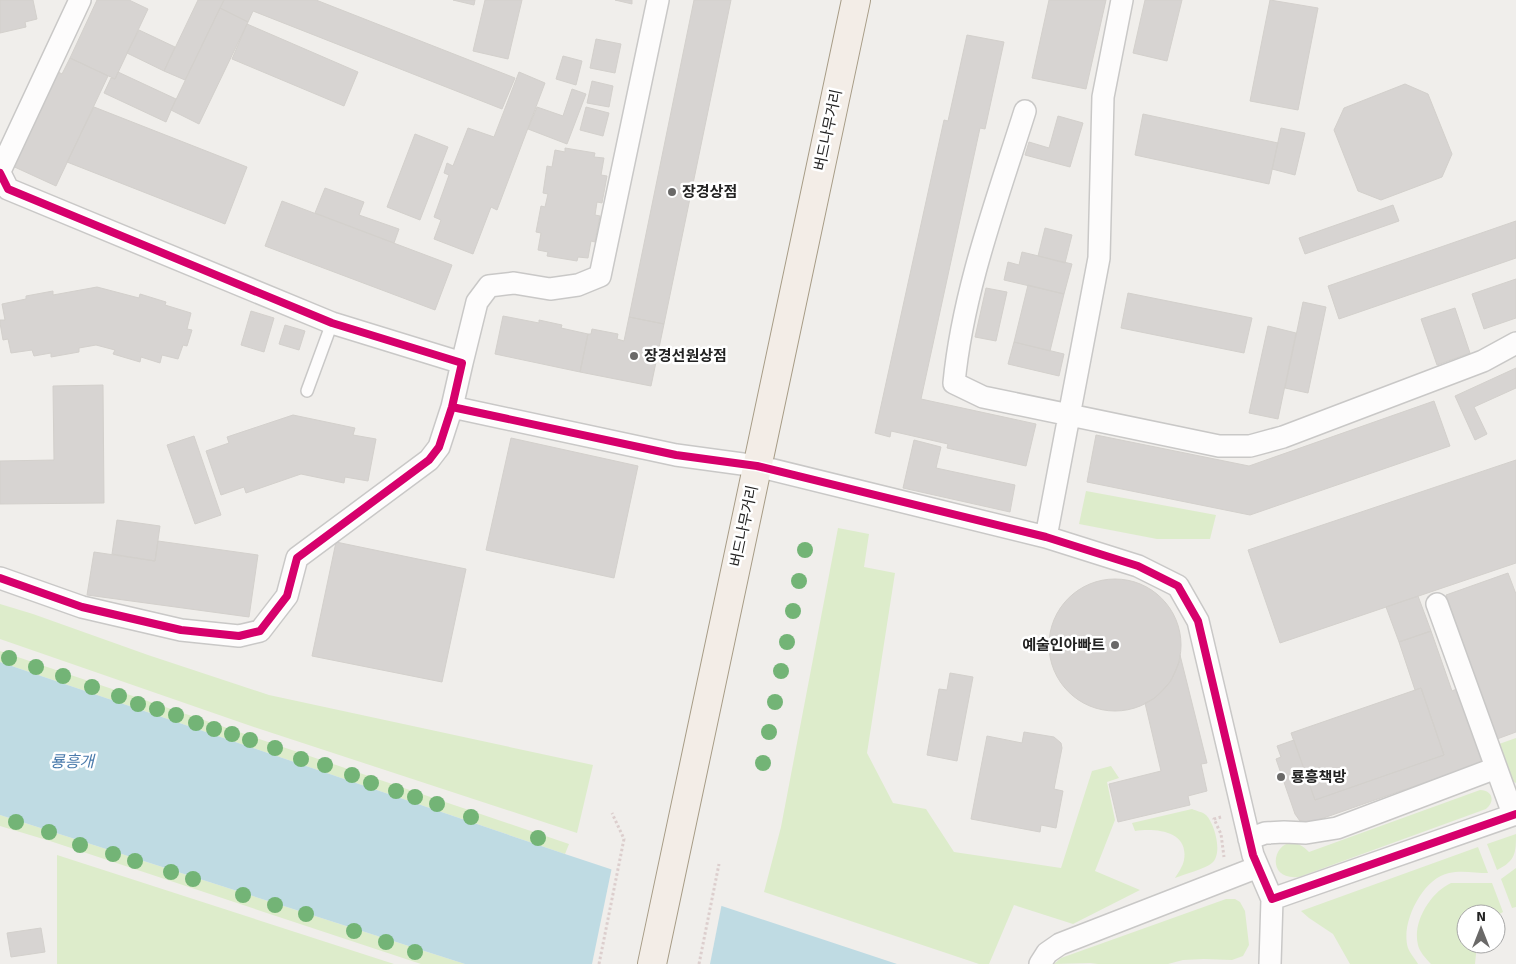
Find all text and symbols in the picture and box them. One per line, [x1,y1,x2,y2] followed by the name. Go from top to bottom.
[811,88,845,172] street label: 버드나무거리
[682,183,737,201] place label: 장경상점
[666,186,678,198] marker: 장경상점
[644,347,727,365] place label: 장경선원상점
[628,350,640,362] marker: 장경선원상점
[727,484,761,568] street label: 버드나무거리
[1022,636,1105,654] place label: 예술인아빠트
[1109,639,1121,651] marker: 예술인아빠트
[50,752,96,772] water label: 룡흥개
[1291,768,1346,786] place label: 룡흥책방
[1275,771,1287,783] marker: 룡흥책방
[1456,904,1506,954] north arrow
[1476,908,1486,925] text: N

